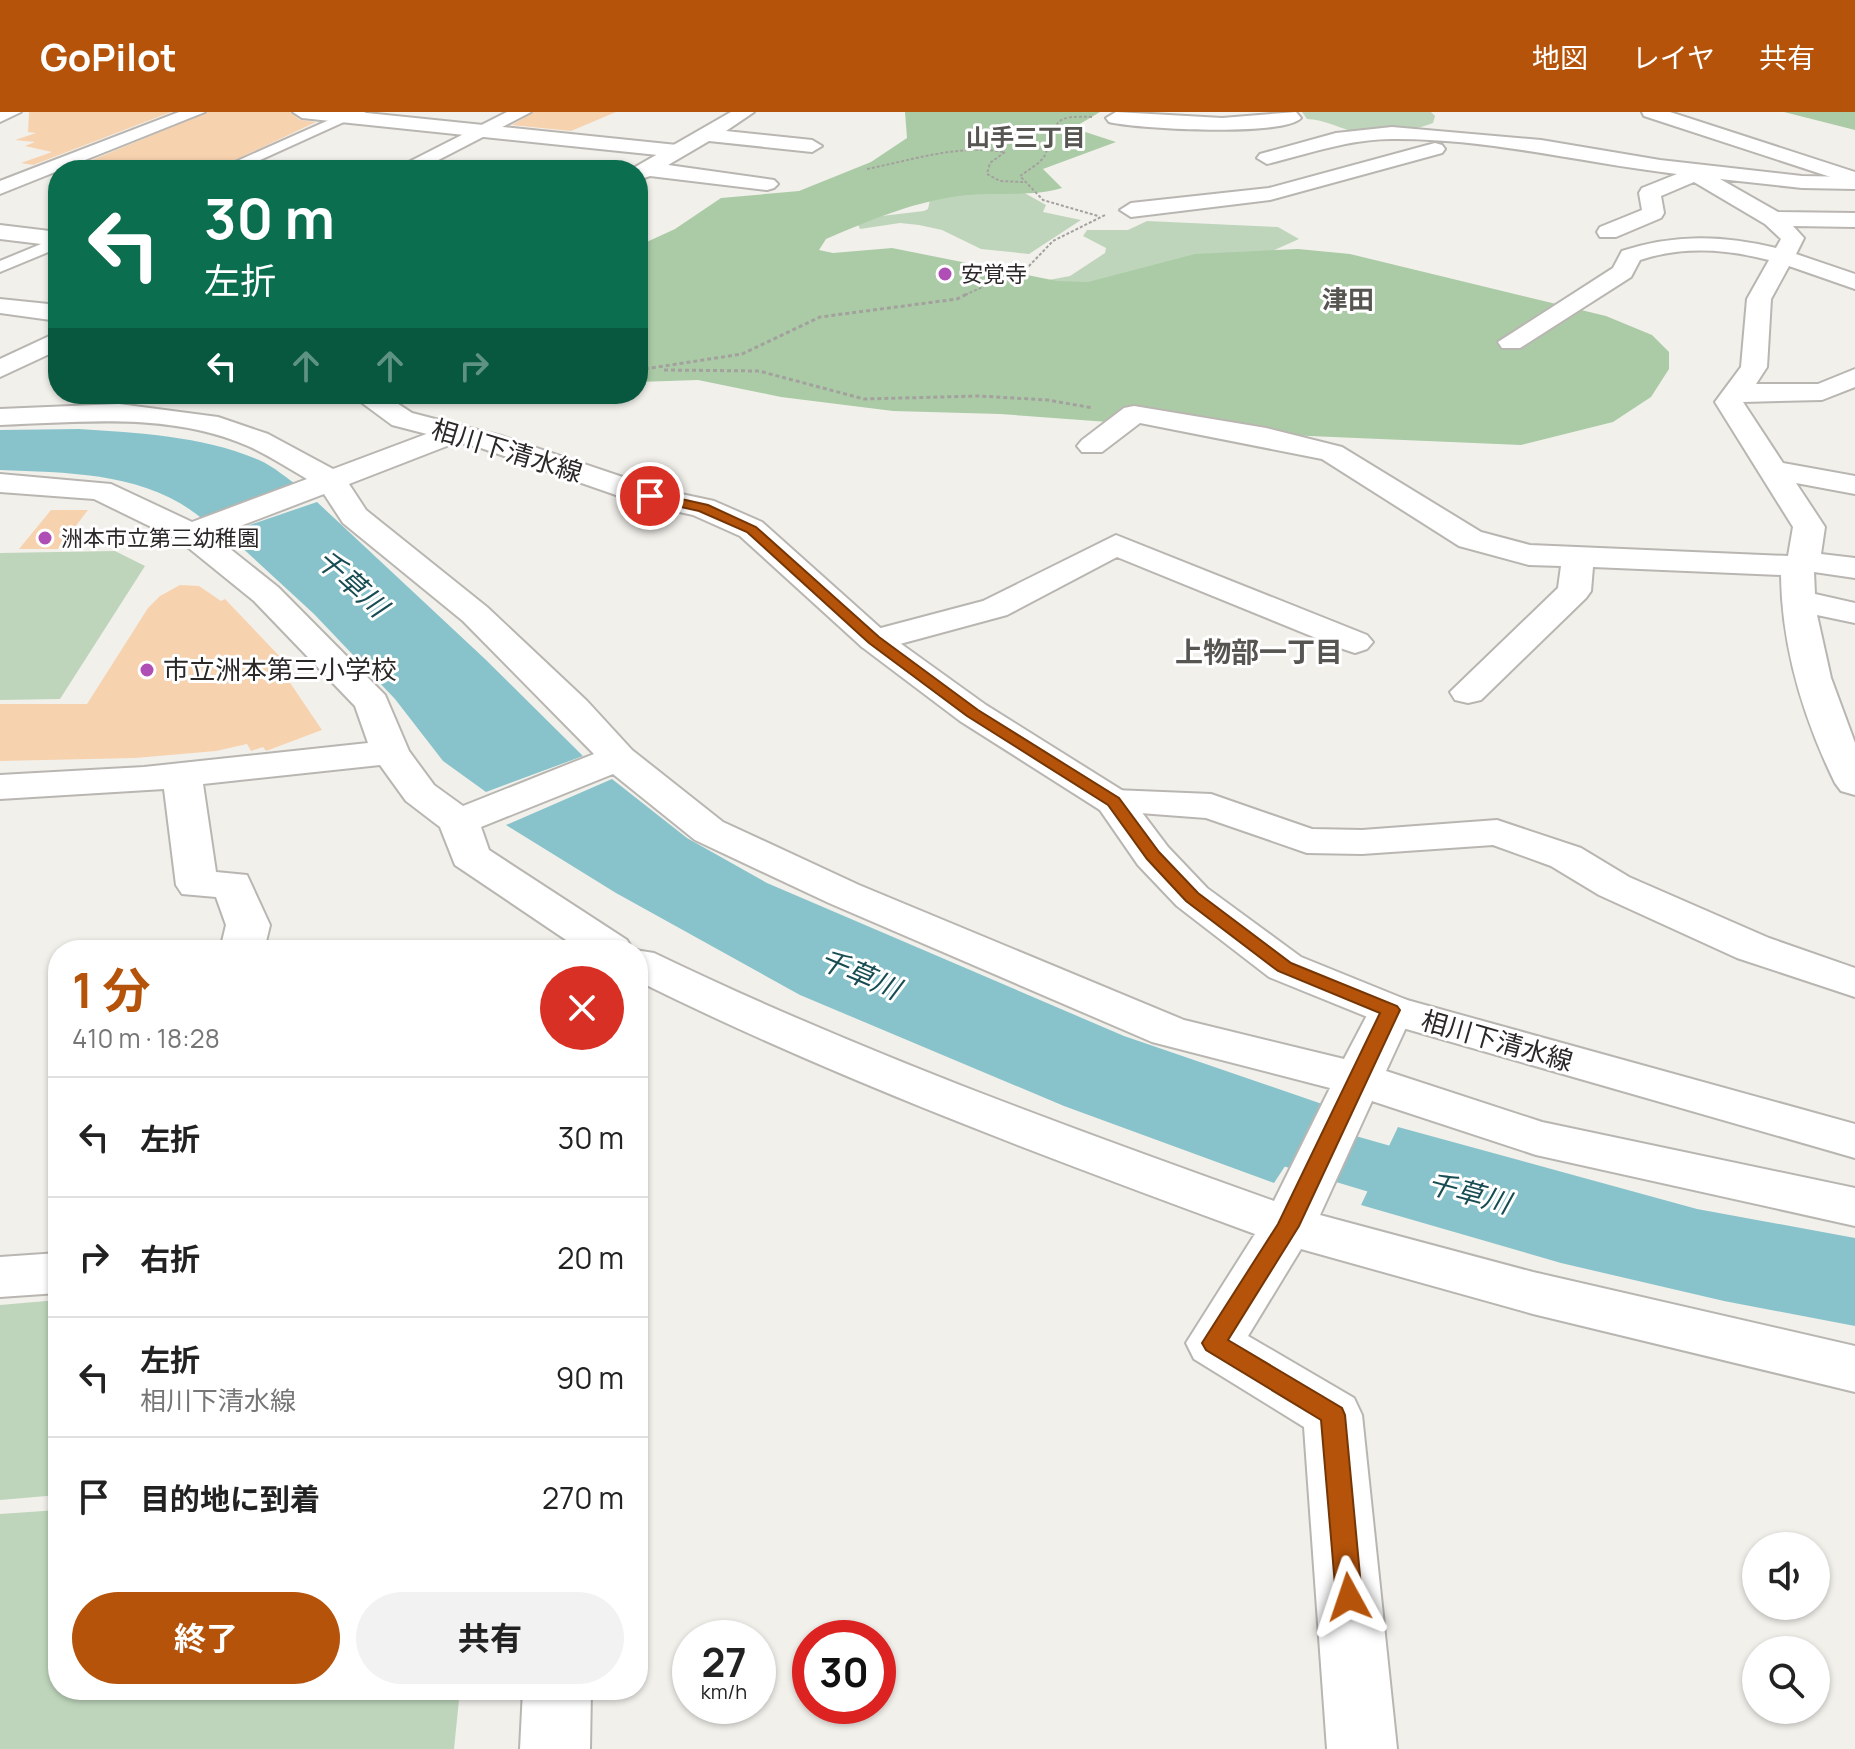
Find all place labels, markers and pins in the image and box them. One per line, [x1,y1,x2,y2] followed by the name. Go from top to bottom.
[961,259,1027,289] place label: 安覚寺
[936,265,954,283] marker: 安覚寺
[616,462,684,530] pin
[61,523,259,553] place label: 洲本市立第三幼稚園
[36,529,54,547] marker: 洲本市立第三幼稚園
[163,651,397,687] place label: 市立洲本第三小学校
[138,661,156,679] marker: 市立洲本第三小学校

